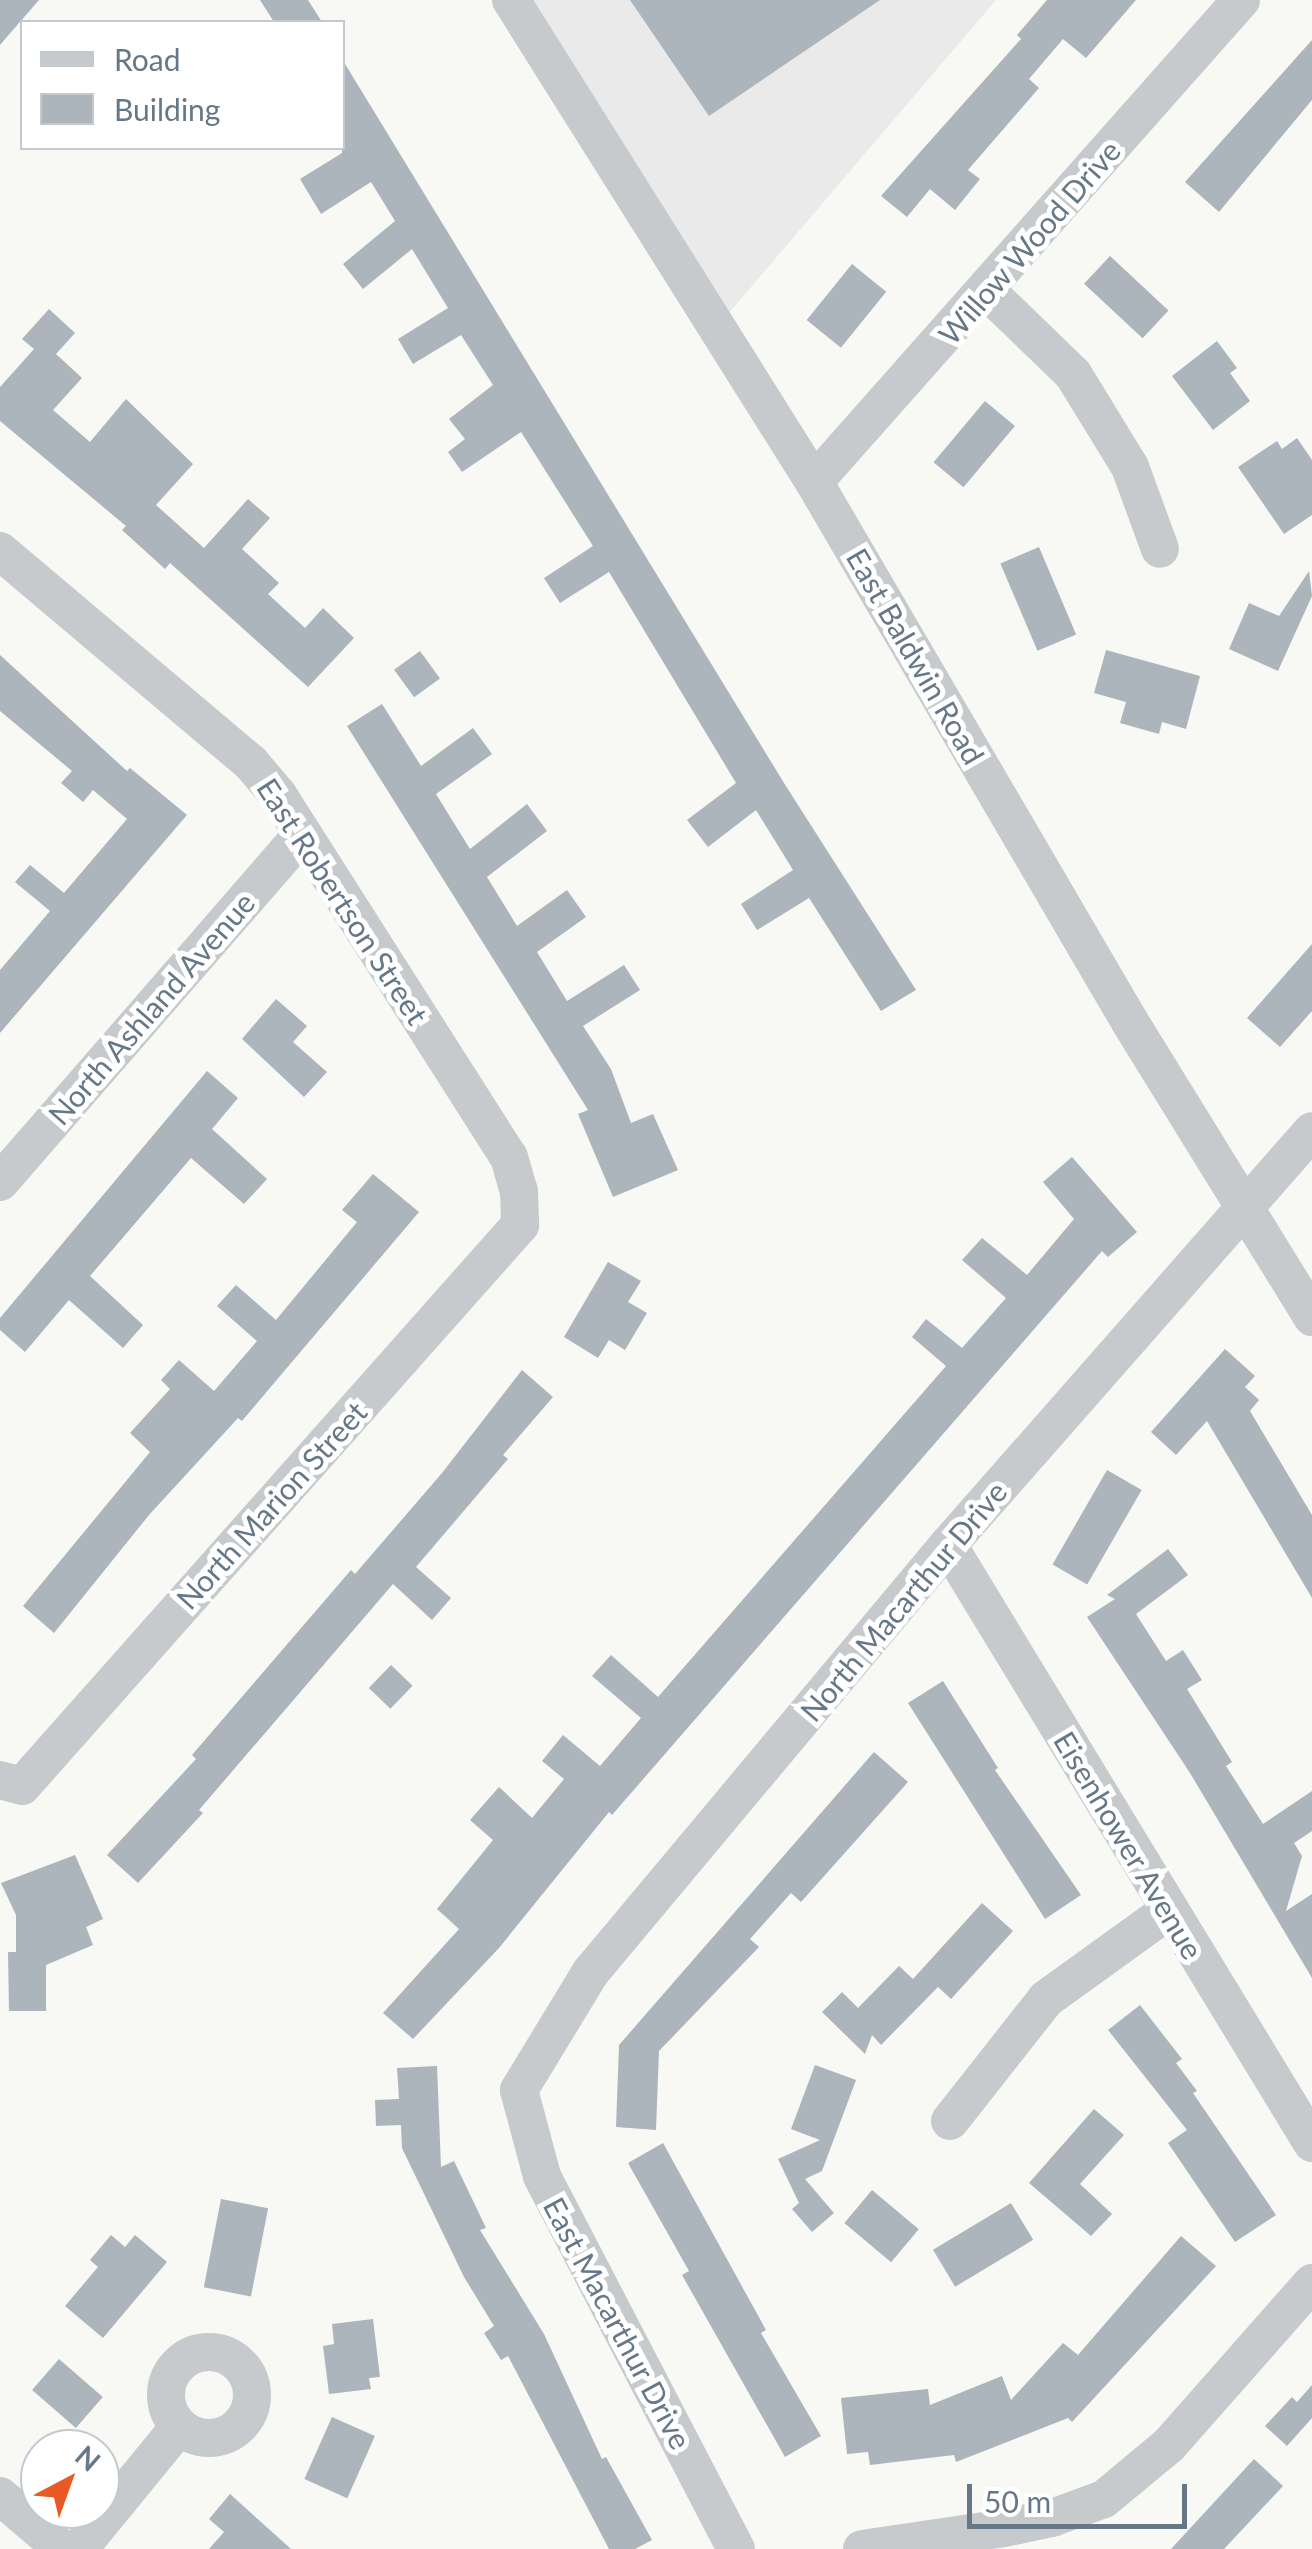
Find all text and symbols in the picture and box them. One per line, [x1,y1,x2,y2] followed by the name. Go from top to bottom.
[20,20,345,150] legend
[114,41,181,77] text: Road
[114,91,220,127] text: Building
[930,132,1128,352] street label: Willow Wood Drive
[840,542,992,770] street label: East Baldwin Road
[250,771,436,1031] street label: East Robertson Street
[40,884,262,1132] street label: North Ashland Avenue
[168,1394,374,1616] street label: North Marion Street
[792,1474,1014,1728] street label: North Macarthur Drive
[1046,1724,1212,1966] street label: Eisenhower Avenue
[536,2191,700,2455] street label: East Macarthur Drive
[20,2429,120,2529] north arrow
[69,2438,108,2478] text: N
[972,2464,1192,2526] scale bar
[984,2483,1051,2519] text: 50 m

